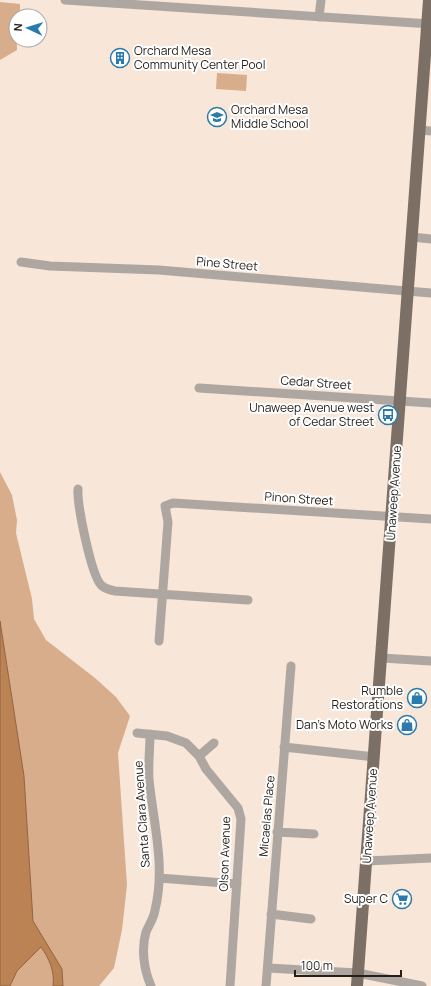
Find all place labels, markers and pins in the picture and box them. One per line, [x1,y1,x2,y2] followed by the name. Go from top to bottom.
[134,42,266,73] place label: Orchard Mesa Community Center Pool
[109,47,131,69] building icon: Orchard Mesa Community Center Pool
[231,101,309,132] place label: Orchard Mesa Middle School
[206,106,228,128] school or university icon: Orchard Mesa Middle School
[249,399,374,430] place label: Unaweep Avenue west of Cedar Street
[377,404,399,426] bus stop icon: Unaweep Avenue west of Cedar Street
[332,682,403,713] place label: Rumble Restorations
[406,687,428,709] shop icon: Rumble Restorations
[396,714,418,736] shop icon: Dan's Moto Works
[296,716,393,733] place label: Dan's Moto Works
[391,888,413,910] supermarket icon: Super C
[344,890,388,907] place label: Super C

